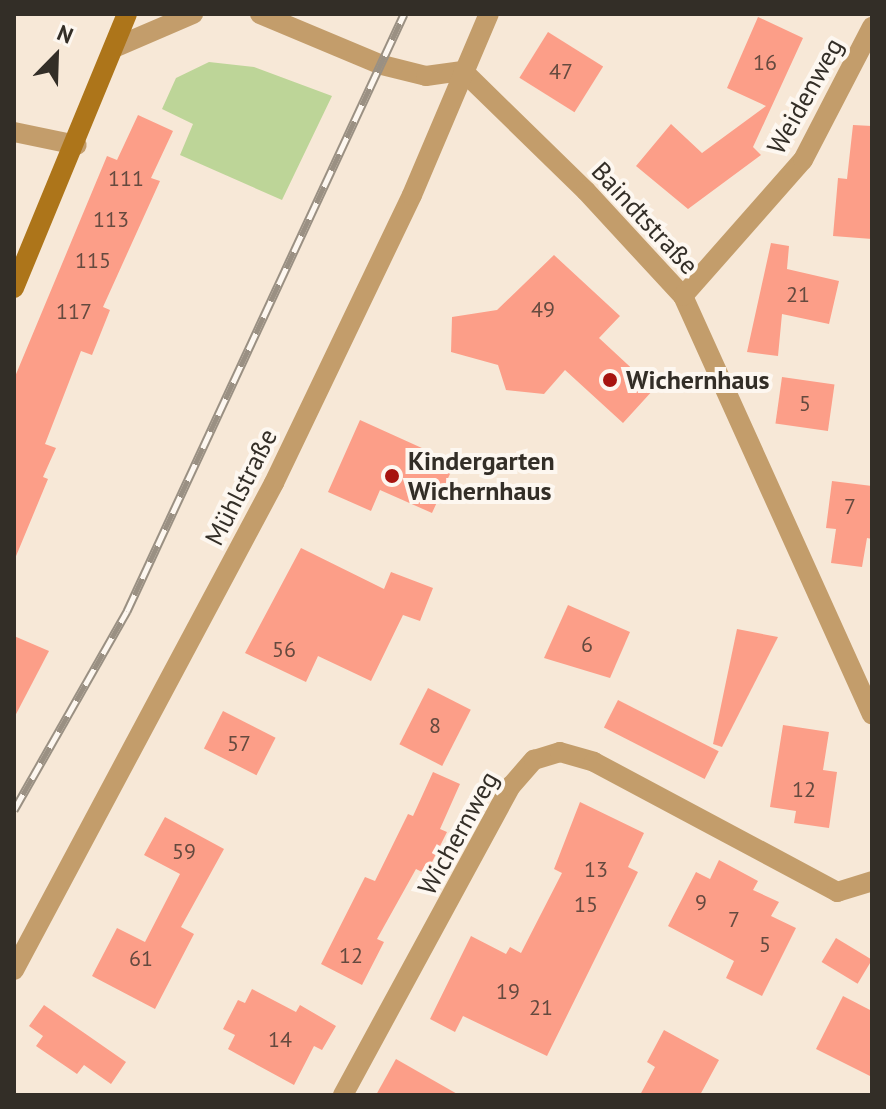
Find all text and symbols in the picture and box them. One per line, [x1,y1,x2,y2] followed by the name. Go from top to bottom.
[16,16,96,96] north arrow
[53,18,78,50] text: N
[760,33,850,159] street label: Weidenweg
[753,50,777,76] house number: 16
[549,59,573,85] house number: 47
[585,155,705,281] street label: Baindtstraße
[108,166,144,192] house number: 111
[93,207,129,233] house number: 113
[75,248,111,274] house number: 115
[786,282,810,308] house number: 21
[531,297,555,323] house number: 49
[56,299,92,325] house number: 117
[626,364,769,396] place label: Wichernhaus
[601,371,619,389] marker: Wichernhaus
[799,391,811,417] house number: 5
[198,424,284,550] street label: Mühlstraße
[408,445,555,506] place label: Kindergarten Wichernhaus
[383,467,401,485] marker: Kindergarten Wichernhaus
[844,494,856,520] house number: 7
[581,632,593,658] house number: 6
[272,637,296,663] house number: 56
[429,713,441,739] house number: 8
[227,731,251,757] house number: 57
[411,766,505,900] street label: Wichernweg
[792,777,816,803] house number: 12
[172,839,196,865] house number: 59
[584,857,608,883] house number: 13
[695,890,707,916] house number: 9
[574,892,598,918] house number: 15
[728,907,740,933] house number: 7
[759,932,771,958] house number: 5
[339,943,363,969] house number: 12
[129,946,153,972] house number: 61
[496,979,520,1005] house number: 19
[529,995,553,1021] house number: 21
[268,1027,292,1053] house number: 14

